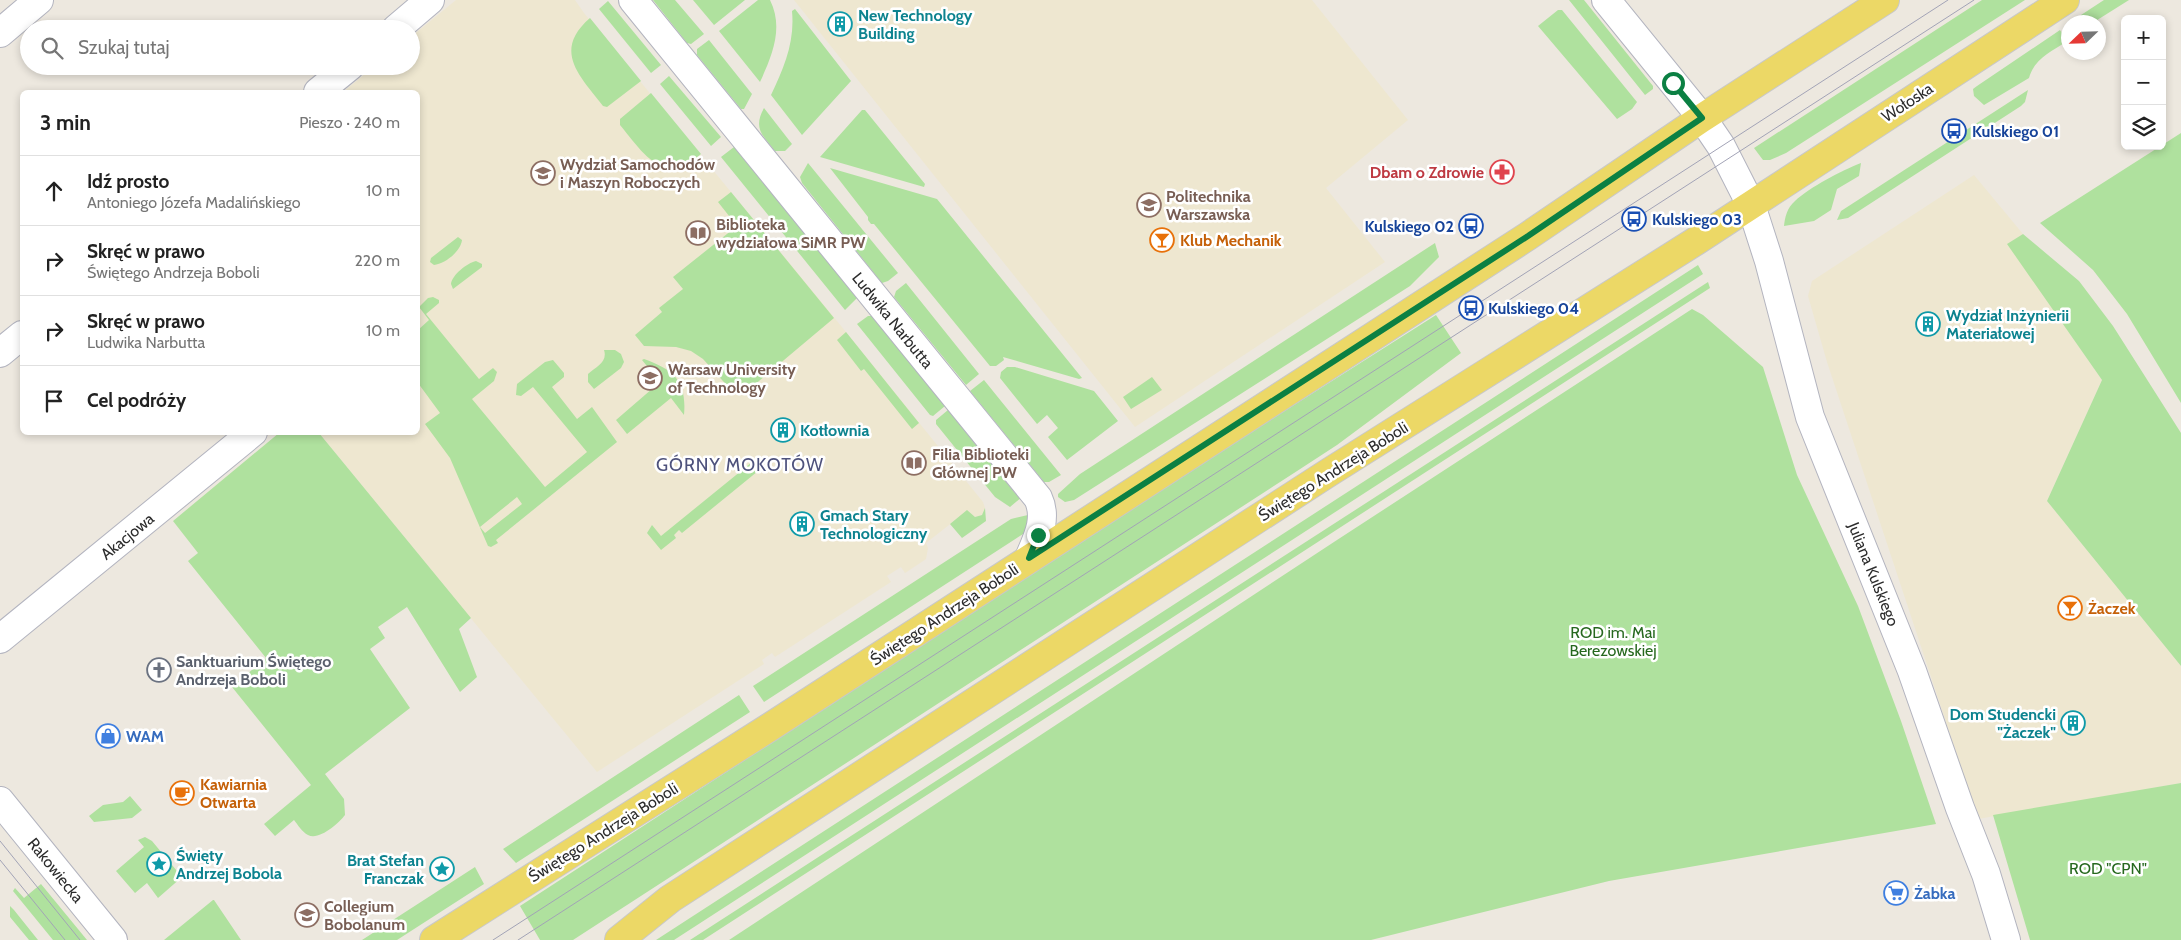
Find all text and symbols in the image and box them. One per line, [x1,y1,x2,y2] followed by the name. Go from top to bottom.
[858,6,973,43] place label: New Technology Building
[827,11,853,37] building icon: New Technology Building
[2061,15,2106,60] north arrow
[2121,15,2166,150] map controls
[2121,15,2166,60] button: +
[20,20,420,75] search box
[38,34,66,62] icon: search
[78,36,170,59] text: Szukaj tutaj
[2121,60,2166,105] button: −
[1662,72,1685,95] route start
[1878,79,1937,126] street label: Wołoska
[2121,105,2166,150] button: layers
[40,110,91,135] text: 3 min
[299,113,400,132] text: Pieszo · 240 m
[1941,118,1967,144] bus stop icon: Kulskiego 01
[1972,122,2059,141] place label: Kulskiego 01
[560,155,716,192] place label: Wydział Samochodów i Maszyn Roboczych
[1489,159,1515,185] pharmacy icon: Dbam o Zdrowie
[530,160,556,186] school or university icon: Wydział Samochodów i Maszyn Roboczych
[1370,163,1484,182] place label: Dbam o Zdrowie
[87,170,169,193] text: Idź prosto
[40,177,68,205] icon: ahead
[366,181,400,200] text: 10 m
[1166,187,1251,224] place label: Politechnika Warszawska
[1136,192,1162,218] school or university icon: Politechnika Warszawska
[87,193,301,212] text: Antoniego Józefa Madalińskiego
[1621,206,1647,232] bus stop icon: Kulskiego 03
[1652,210,1742,229] place label: Kulskiego 03
[1458,213,1484,239] bus stop icon: Kulskiego 02
[716,215,866,252] place label: Biblioteka wydziałowa SiMR PW
[1364,217,1454,236] place label: Kulskiego 02
[685,220,711,246] library icon: Biblioteka wydziałowa SiMR PW
[1149,227,1175,253] bar icon: Klub Mechanik
[1180,231,1282,250] place label: Klub Mechanik
[87,240,205,263] text: Skręć w prawo
[40,247,68,275] icon: right
[354,251,400,270] text: 220 m
[87,263,260,282] text: Świętego Andrzeja Boboli
[848,268,937,372] street label: Ludwika Narbutta
[1458,295,1484,321] bus stop icon: Kulskiego 04
[1488,299,1579,318] place label: Kulskiego 04
[1946,306,2069,343] place label: Wydział Inżynierii Materiałowej
[87,310,205,333] text: Skręć w prawo
[1915,311,1941,337] building icon: Wydział Inżynierii Materiałowej
[40,317,68,345] icon: right
[366,321,400,340] text: 10 m
[87,333,205,352] text: Ludwika Narbutta
[668,360,796,397] place label: Warsaw University of Technology
[637,365,663,391] school or university icon: Warsaw University of Technology
[40,387,68,415] icon: arrive
[87,389,186,412] text: Cel podróży
[770,417,796,443] building icon: Kotłownia
[1255,418,1411,525] street label: Świętego Andrzeja Boboli
[800,421,869,440] place label: Kotłownia
[932,445,1029,482] place label: Filia Biblioteki Głównej PW
[901,450,927,476] library icon: Filia Biblioteki Głównej PW
[656,454,824,476] district label: GÓRNY MOKOTÓW
[820,506,928,543] place label: Gmach Stary Technologiczny
[97,509,158,564] street label: Akacjowa
[789,511,815,537] building icon: Gmach Stary Technologiczny
[1844,519,1903,629] street label: Juliana Kulskiego
[1027,524,1050,547] route end
[867,559,1022,669] street label: Świętego Andrzeja Boboli
[2057,595,2083,621] bar icon: Żaczek
[2088,599,2136,618] place label: Żaczek
[1569,623,1657,660] park label: ROD im. Mai Berezowskiej
[176,652,331,689] place label: Sanktuarium Świętego Andrzeja Boboli
[146,657,172,683] church icon: Sanktuarium Świętego Andrzeja Boboli
[1949,705,2056,742] place label: Dom Studencki "Żaczek"
[2060,710,2086,736] building icon: Dom Studencki "Żaczek"
[95,723,121,749] shop icon: WAM
[126,727,164,746] place label: WAM
[200,775,267,812] place label: Kawiarnia Otwarta
[525,779,681,886] street label: Świętego Andrzeja Boboli
[169,780,195,806] cafe icon: Kawiarnia Otwarta
[24,834,88,907] street label: Rakowiecka
[176,846,282,883] place label: Święty Andrzej Bobola
[146,851,172,877] place icon: Święty Andrzej Bobola
[347,851,424,888] place label: Brat Stefan Franczak
[429,856,455,882] place icon: Brat Stefan Franczak
[2069,859,2147,878] park label: ROD "CPN"
[1883,880,1909,906] supermarket icon: Żabka
[1914,884,1956,903] place label: Żabka
[324,897,405,934] place label: Collegium Bobolanum
[294,902,320,928] school or university icon: Collegium Bobolanum

